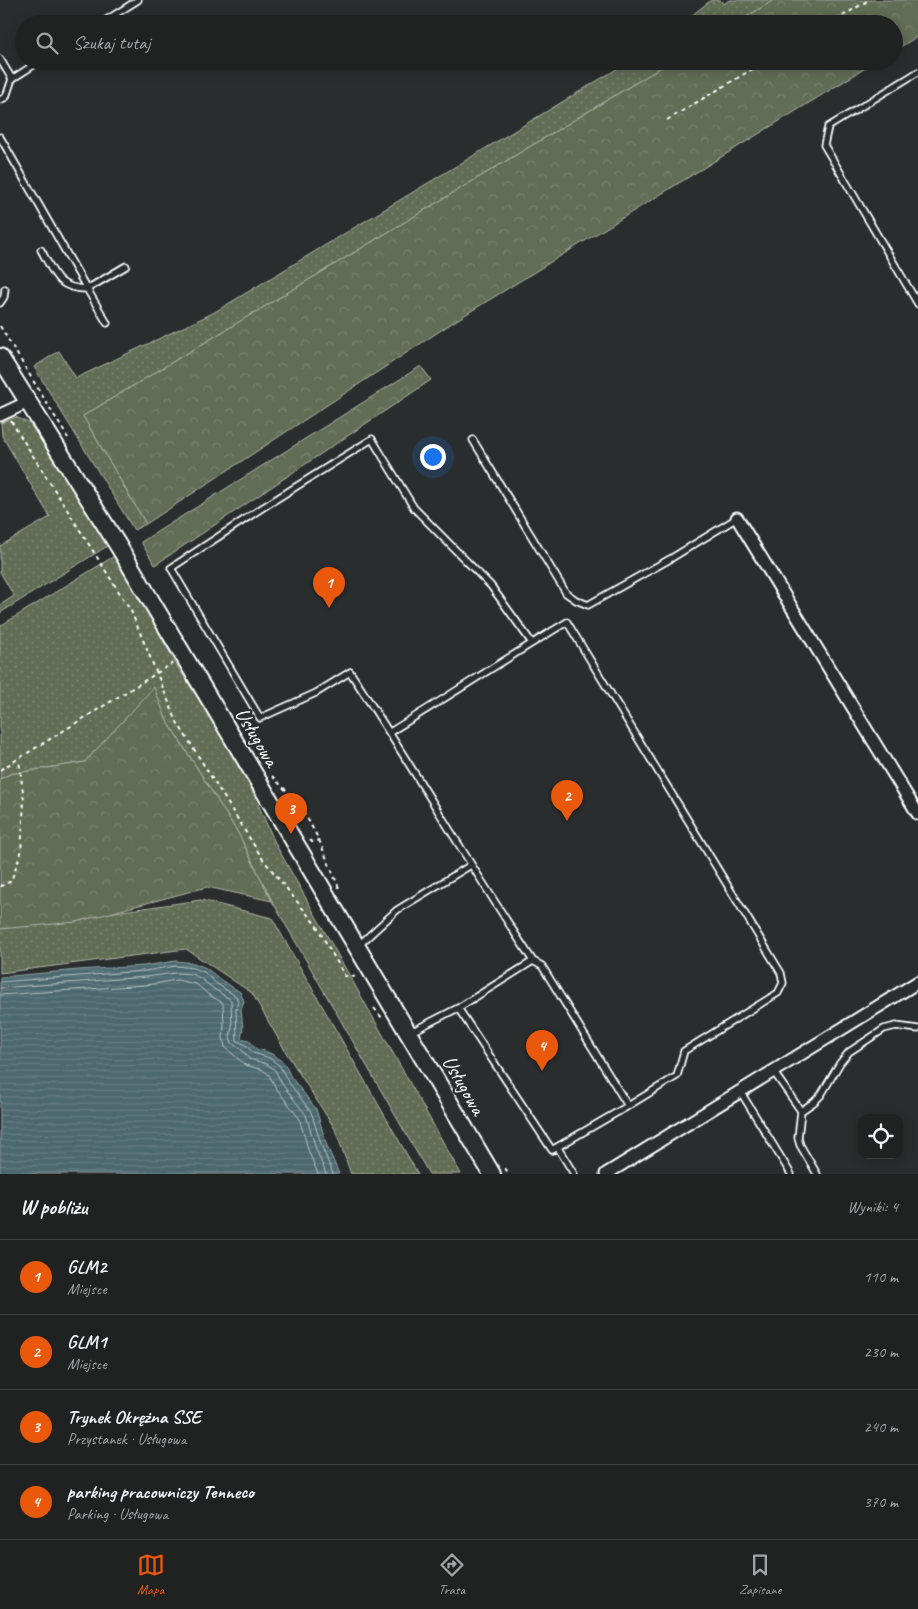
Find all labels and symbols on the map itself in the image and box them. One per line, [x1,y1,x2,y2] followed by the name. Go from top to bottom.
[420,444,446,470] your location
[313,567,345,608] pin: 1
[229,703,286,773] street label: Usługowa
[551,780,583,821] pin: 2
[275,793,307,834] pin: 3
[526,1030,558,1071] pin: 4
[437,1051,493,1121] street label: Usługowa

